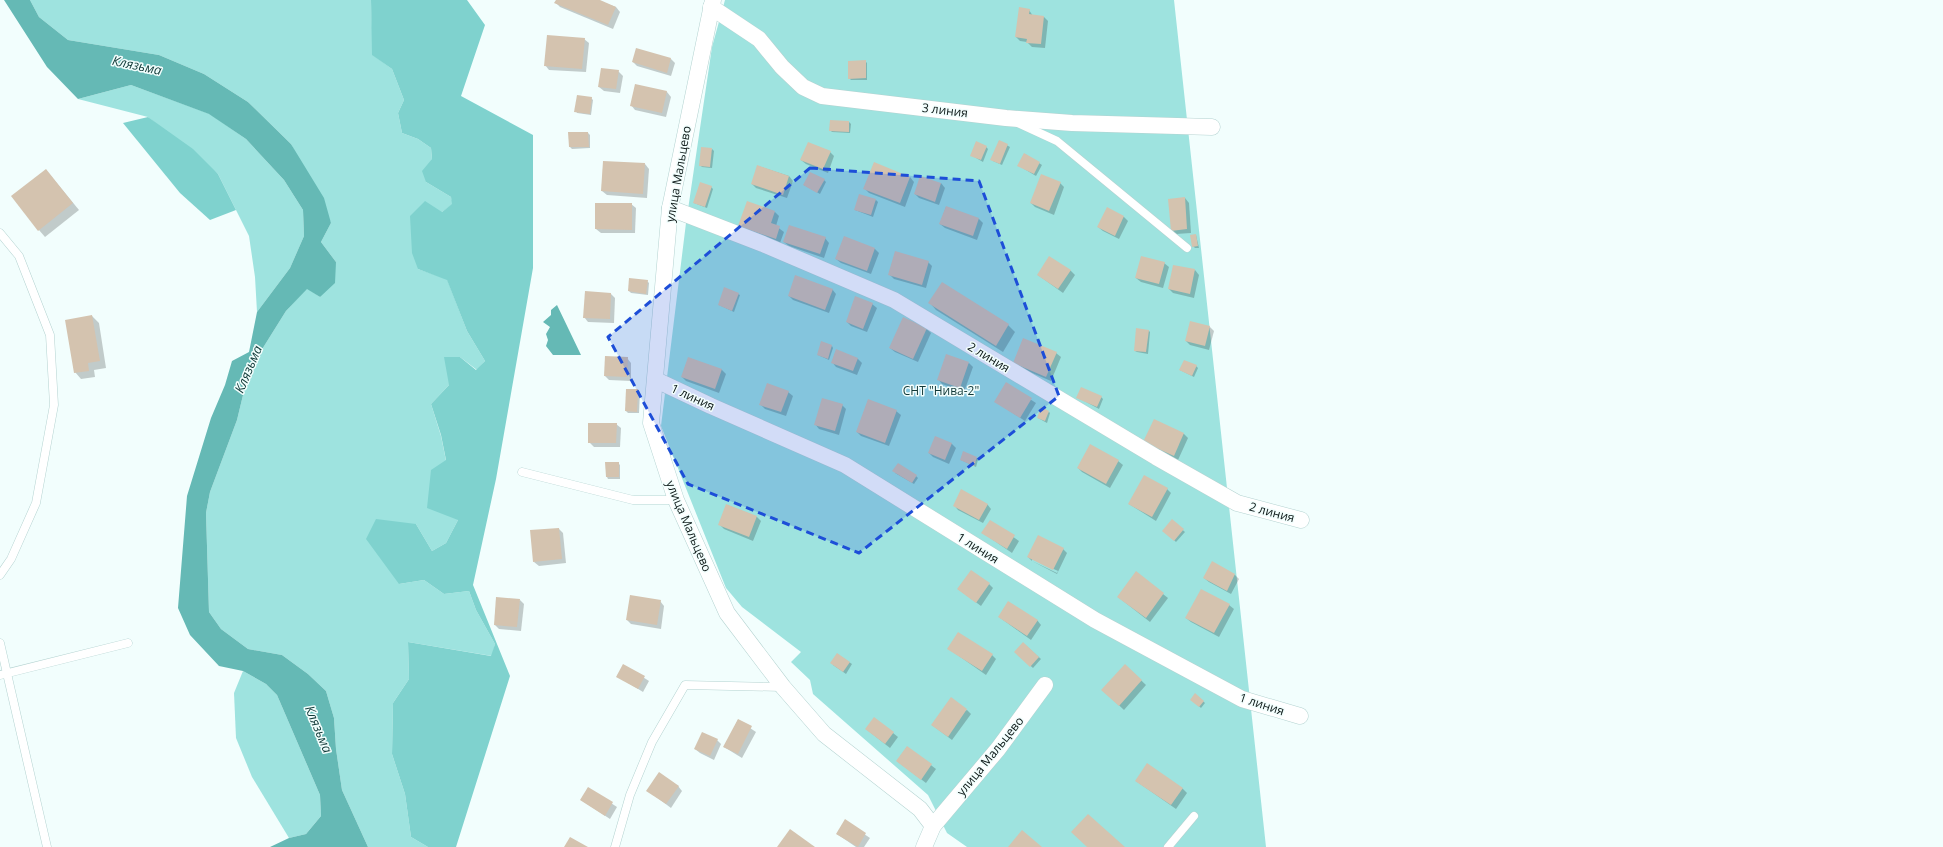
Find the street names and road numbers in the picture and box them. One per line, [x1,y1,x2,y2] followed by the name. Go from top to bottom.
[921,99,969,121] street label: 3 линия
[661,124,695,224] street label: улица Мальцево
[965,338,1013,376] street label: 2 линия
[668,380,718,414] street label: 1 линия
[662,478,716,574] street label: улица Мальцево
[1247,498,1297,526] street label: 2 линия
[954,529,1002,567] street label: 1 линия
[1237,689,1287,719] street label: 1 линия
[953,713,1027,799] street label: улица Мальцево

